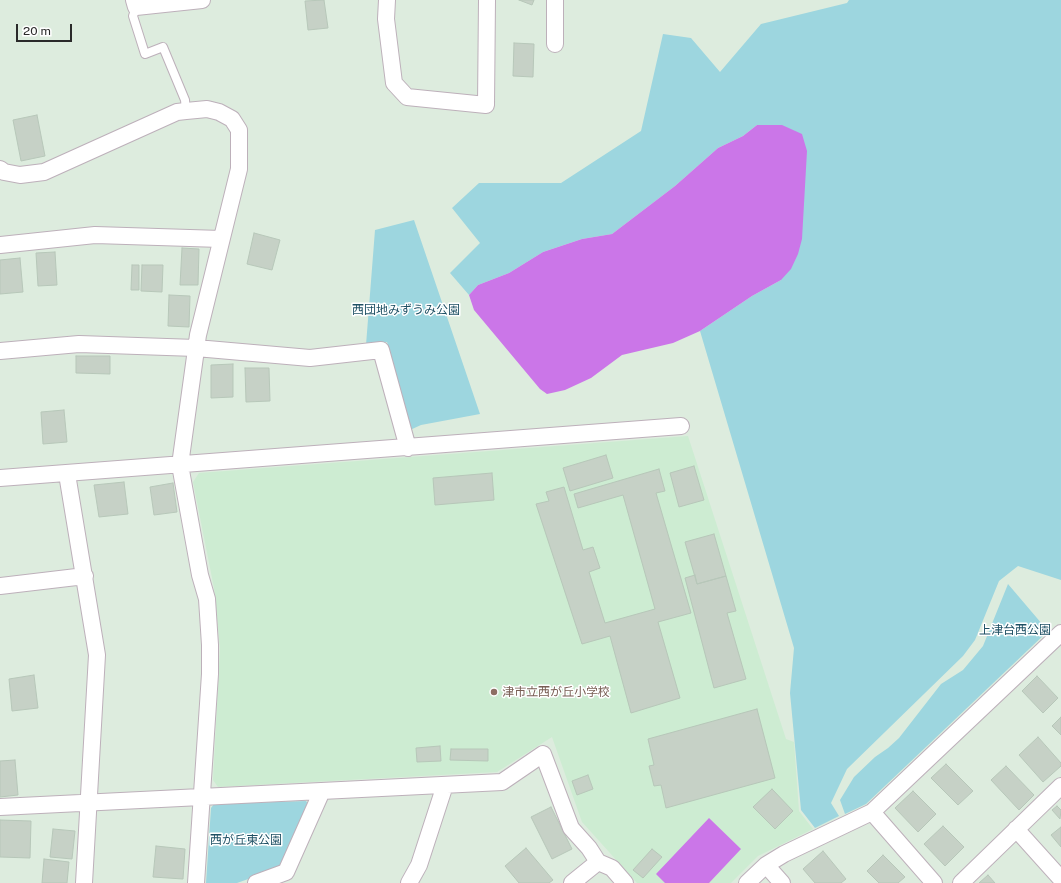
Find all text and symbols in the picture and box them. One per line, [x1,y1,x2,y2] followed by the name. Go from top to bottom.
[18,16,74,42] scale bar
[23,24,51,38] text: 20 m
[352,303,460,317] park label: 西団地みずうみ公園
[979,623,1051,637] park label: 上津台西公園
[502,685,610,699] place label: 津市立西が丘小学校
[489,687,499,697] marker: 津市立西が丘小学校
[210,833,282,847] park label: 西が丘東公園

